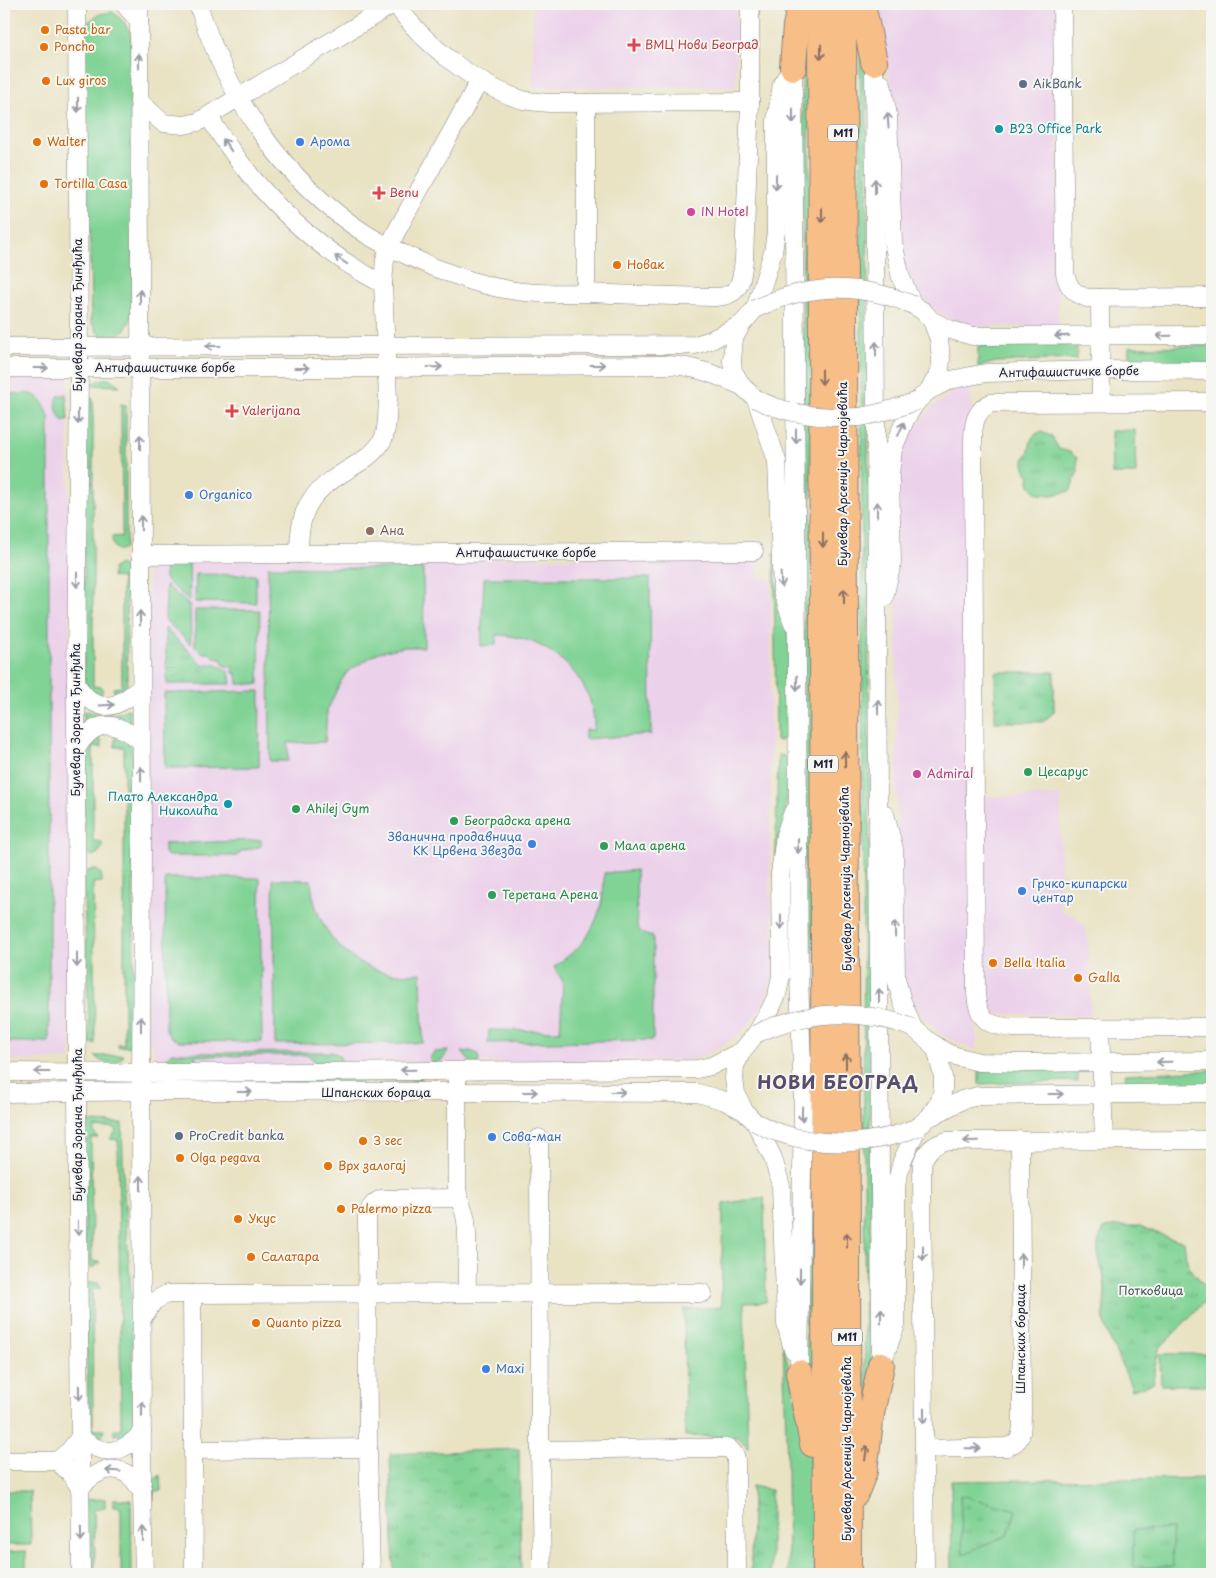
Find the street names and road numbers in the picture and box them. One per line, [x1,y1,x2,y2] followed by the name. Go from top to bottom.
[828,125,858,142] road number: M11
[68,238,86,392] street label: Булевар Зорана Ђинђића
[95,358,236,376] street label: Антифашистичке борбе
[999,361,1140,381] street label: Антифашистичке борбе
[833,381,851,566] street label: Булевар Арсенија Чарнојевића
[456,543,597,561] street label: Антифашистичке борбе
[66,643,84,797] street label: Булевар Зорана Ђинђића
[808,756,838,772] road number: M11
[834,786,856,972] street label: Булевар Арсенија Чарнојевића
[68,1048,86,1202] street label: Булевар Зорана Ђинђића
[321,1083,431,1101] street label: Шпанских бораца
[1011,1284,1029,1394] street label: Шпанских бораца
[832,1328,862,1345] road number: M11
[837,1356,855,1541] street label: Булевар Арсенија Чарнојевића

